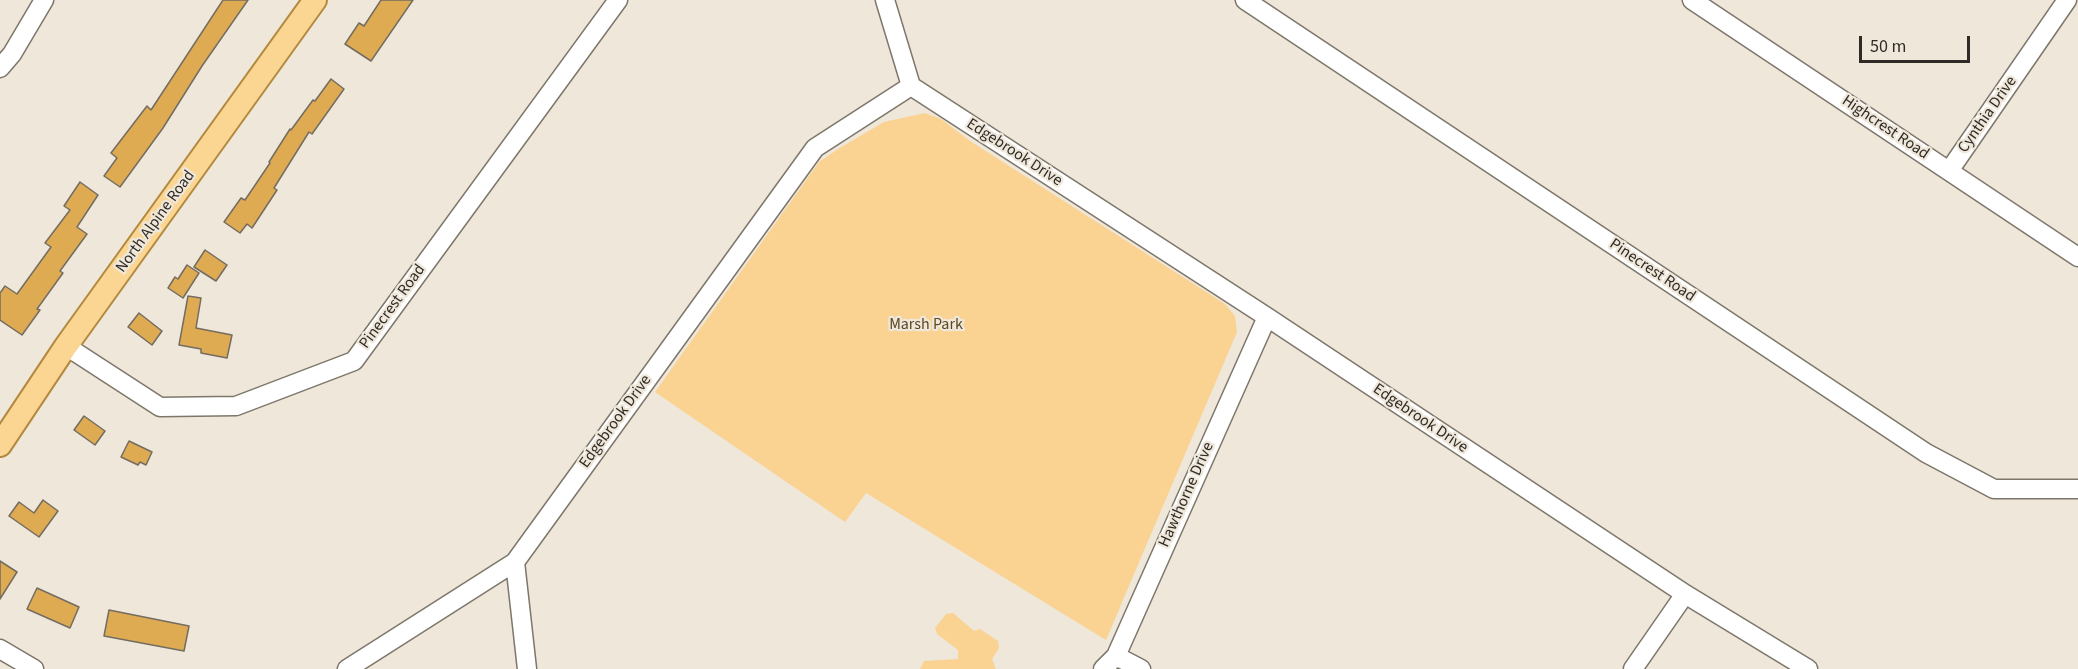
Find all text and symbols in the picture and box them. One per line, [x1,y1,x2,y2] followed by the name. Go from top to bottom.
[1862,24,1973,62] scale bar
[1870,34,1906,59] text: 50 m
[1955,73,2021,157] street label: Cynthia Drive
[1838,92,1932,164] street label: Highcrest Road
[963,115,1065,191] street label: Edgebrook Drive
[112,167,200,277] street label: North Alpine Road
[1605,235,1699,307] street label: Pinecrest Road
[356,261,430,353] street label: Pinecrest Road
[889,315,963,335] park label: Marsh Park
[576,372,656,472] street label: Edgebrook Drive
[1369,380,1471,458] street label: Edgebrook Drive
[1155,440,1219,550] street label: Hawthorne Drive

